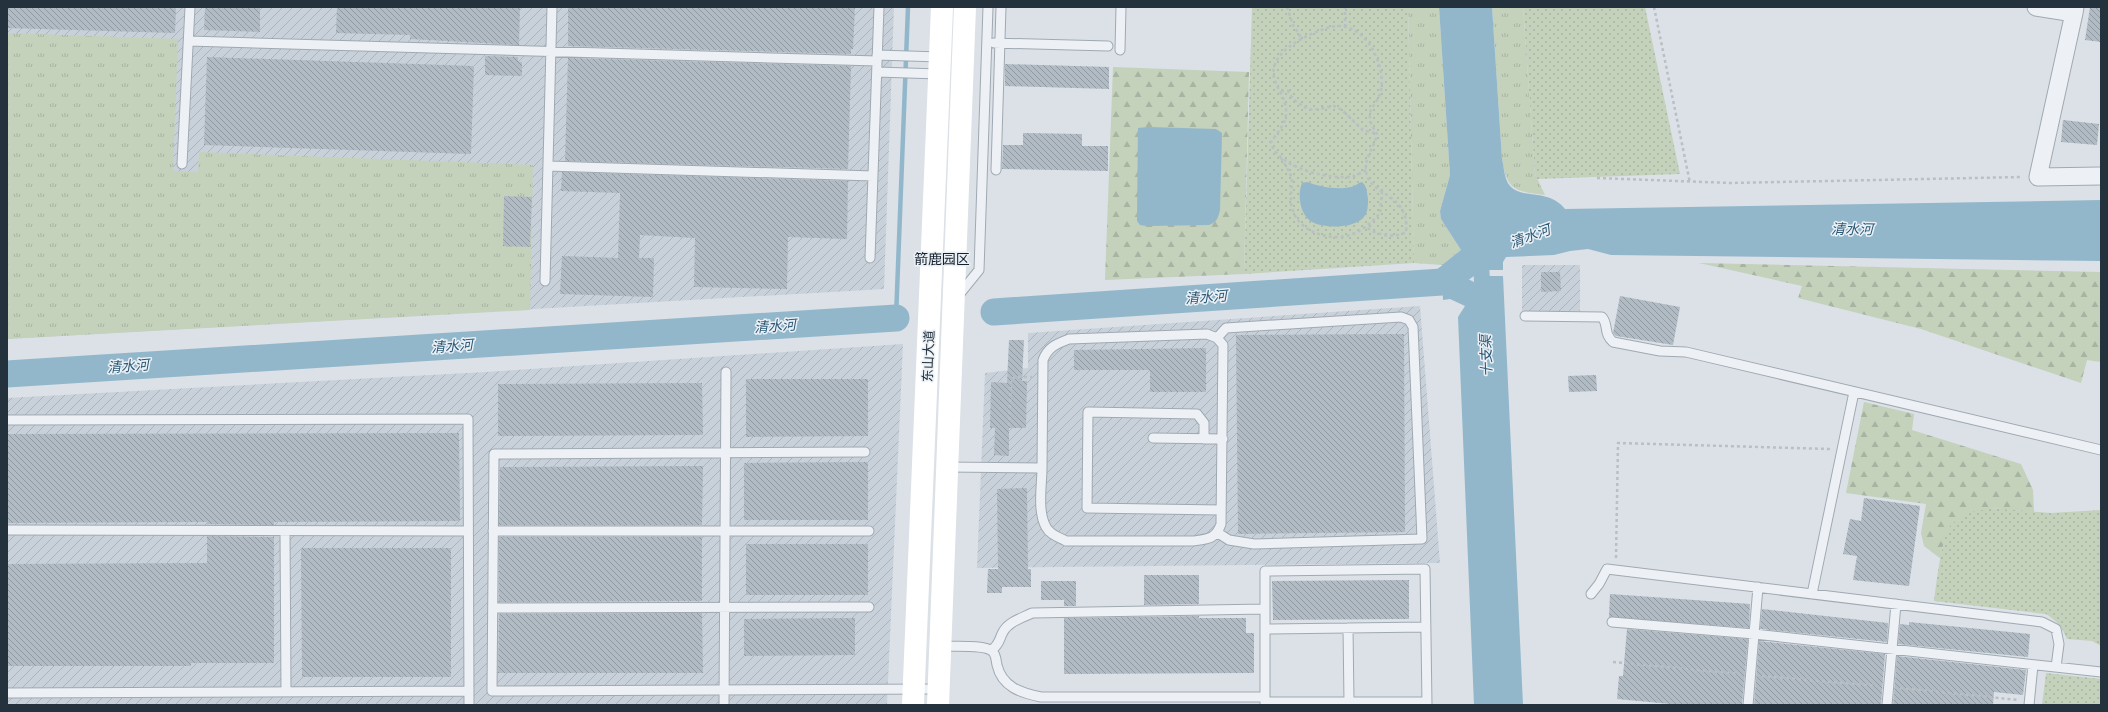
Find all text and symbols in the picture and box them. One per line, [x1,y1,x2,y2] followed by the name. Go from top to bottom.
[1508,220,1556,252] water label: 清水河
[1831,221,1876,238] water label: 清水河
[914,251,970,268] district label: 箭鹿园区
[1184,287,1231,307] water label: 清水河
[753,316,800,336] water label: 清水河
[920,330,937,382] street label: 东山大道
[1477,333,1496,377] water label: 十支渠
[430,336,477,356] water label: 清水河
[106,356,153,376] water label: 清水河

